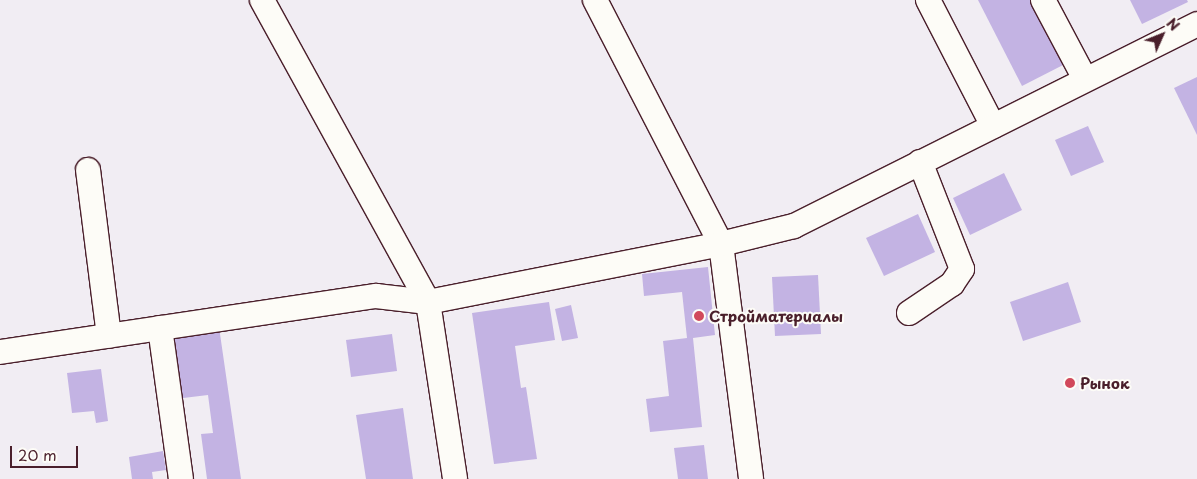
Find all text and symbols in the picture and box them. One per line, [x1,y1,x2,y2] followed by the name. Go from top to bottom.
[1137,10,1187,60] north arrow
[1162,13,1185,36] text: N
[709,307,843,325] place label: Стройматериалы
[693,310,705,322] marker: Стройматериалы
[1080,374,1129,392] place label: Рынок
[1064,377,1076,389] marker: Рынок
[12,436,80,468] scale bar
[18,443,57,466] text: 20 m

